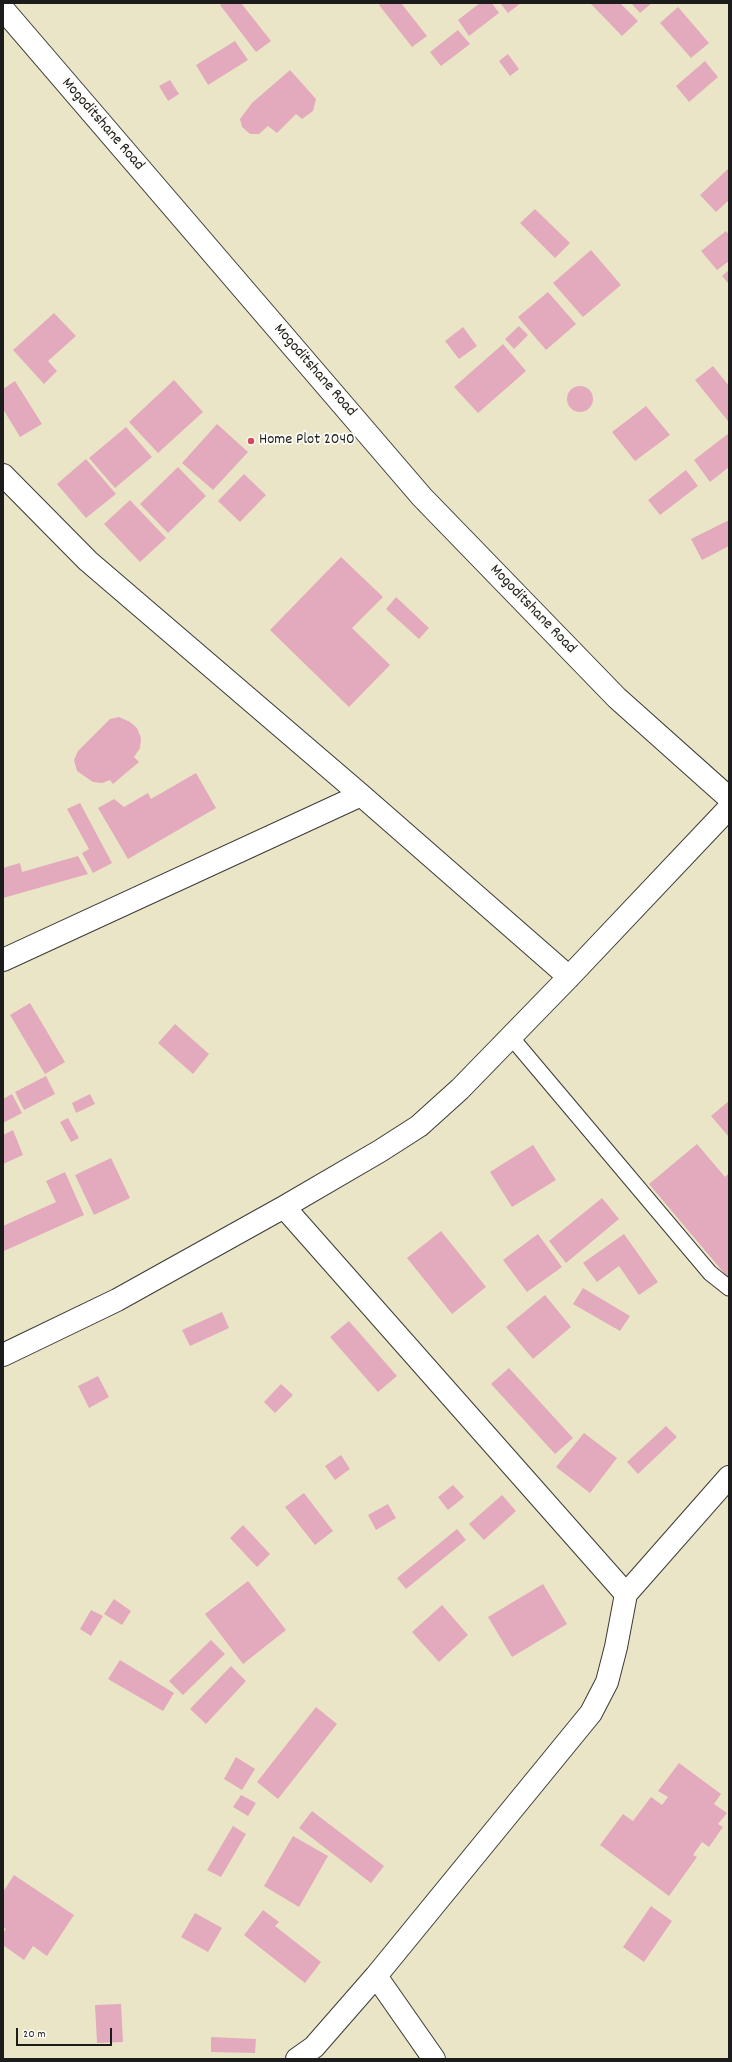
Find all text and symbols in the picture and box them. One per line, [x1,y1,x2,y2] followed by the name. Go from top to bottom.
[57,75,147,175] street label: Mogoditshane Road
[269,321,359,421] street label: Mogoditshane Road
[259,431,355,451] place label: Home Plot 2040
[246,436,256,446] marker: Home Plot 2040
[485,561,579,659] street label: Mogoditshane Road
[18,2020,114,2046] scale bar
[23,2026,46,2043] text: 20 m

